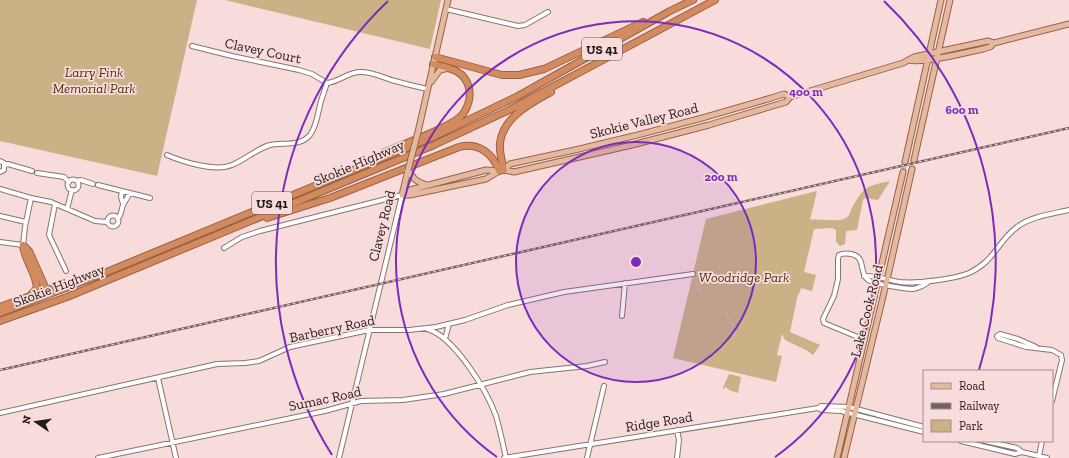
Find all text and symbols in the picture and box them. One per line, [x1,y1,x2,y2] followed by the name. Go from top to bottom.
[223,35,304,68] street label: Clavey Court
[582,38,622,60] road number: US 41
[52,64,136,97] park label: Larry Fink Memorial Park
[789,85,823,99] text: 400 m
[588,99,700,143] street label: Skokie Valley Road
[945,103,979,117] text: 600 m
[311,136,408,190] street label: Skokie Highway
[704,170,738,184] text: 200 m
[365,188,399,263] street label: Clavey Road
[252,192,292,214] road number: US 41
[629,255,643,269] centre of rings
[11,260,108,311] street label: Skokie Highway
[847,262,887,359] street label: Lake Cook Road
[699,269,789,286] park label: Woodridge Park
[288,312,377,346] street label: Barberry Road
[923,370,1053,442] legend
[959,379,985,393] text: Road
[287,383,363,415] street label: Sumac Road
[959,399,1000,413] text: Railway
[16,402,56,442] north arrow
[624,408,694,436] street label: Ridge Road
[19,414,34,425] text: N
[959,419,984,433] text: Park

